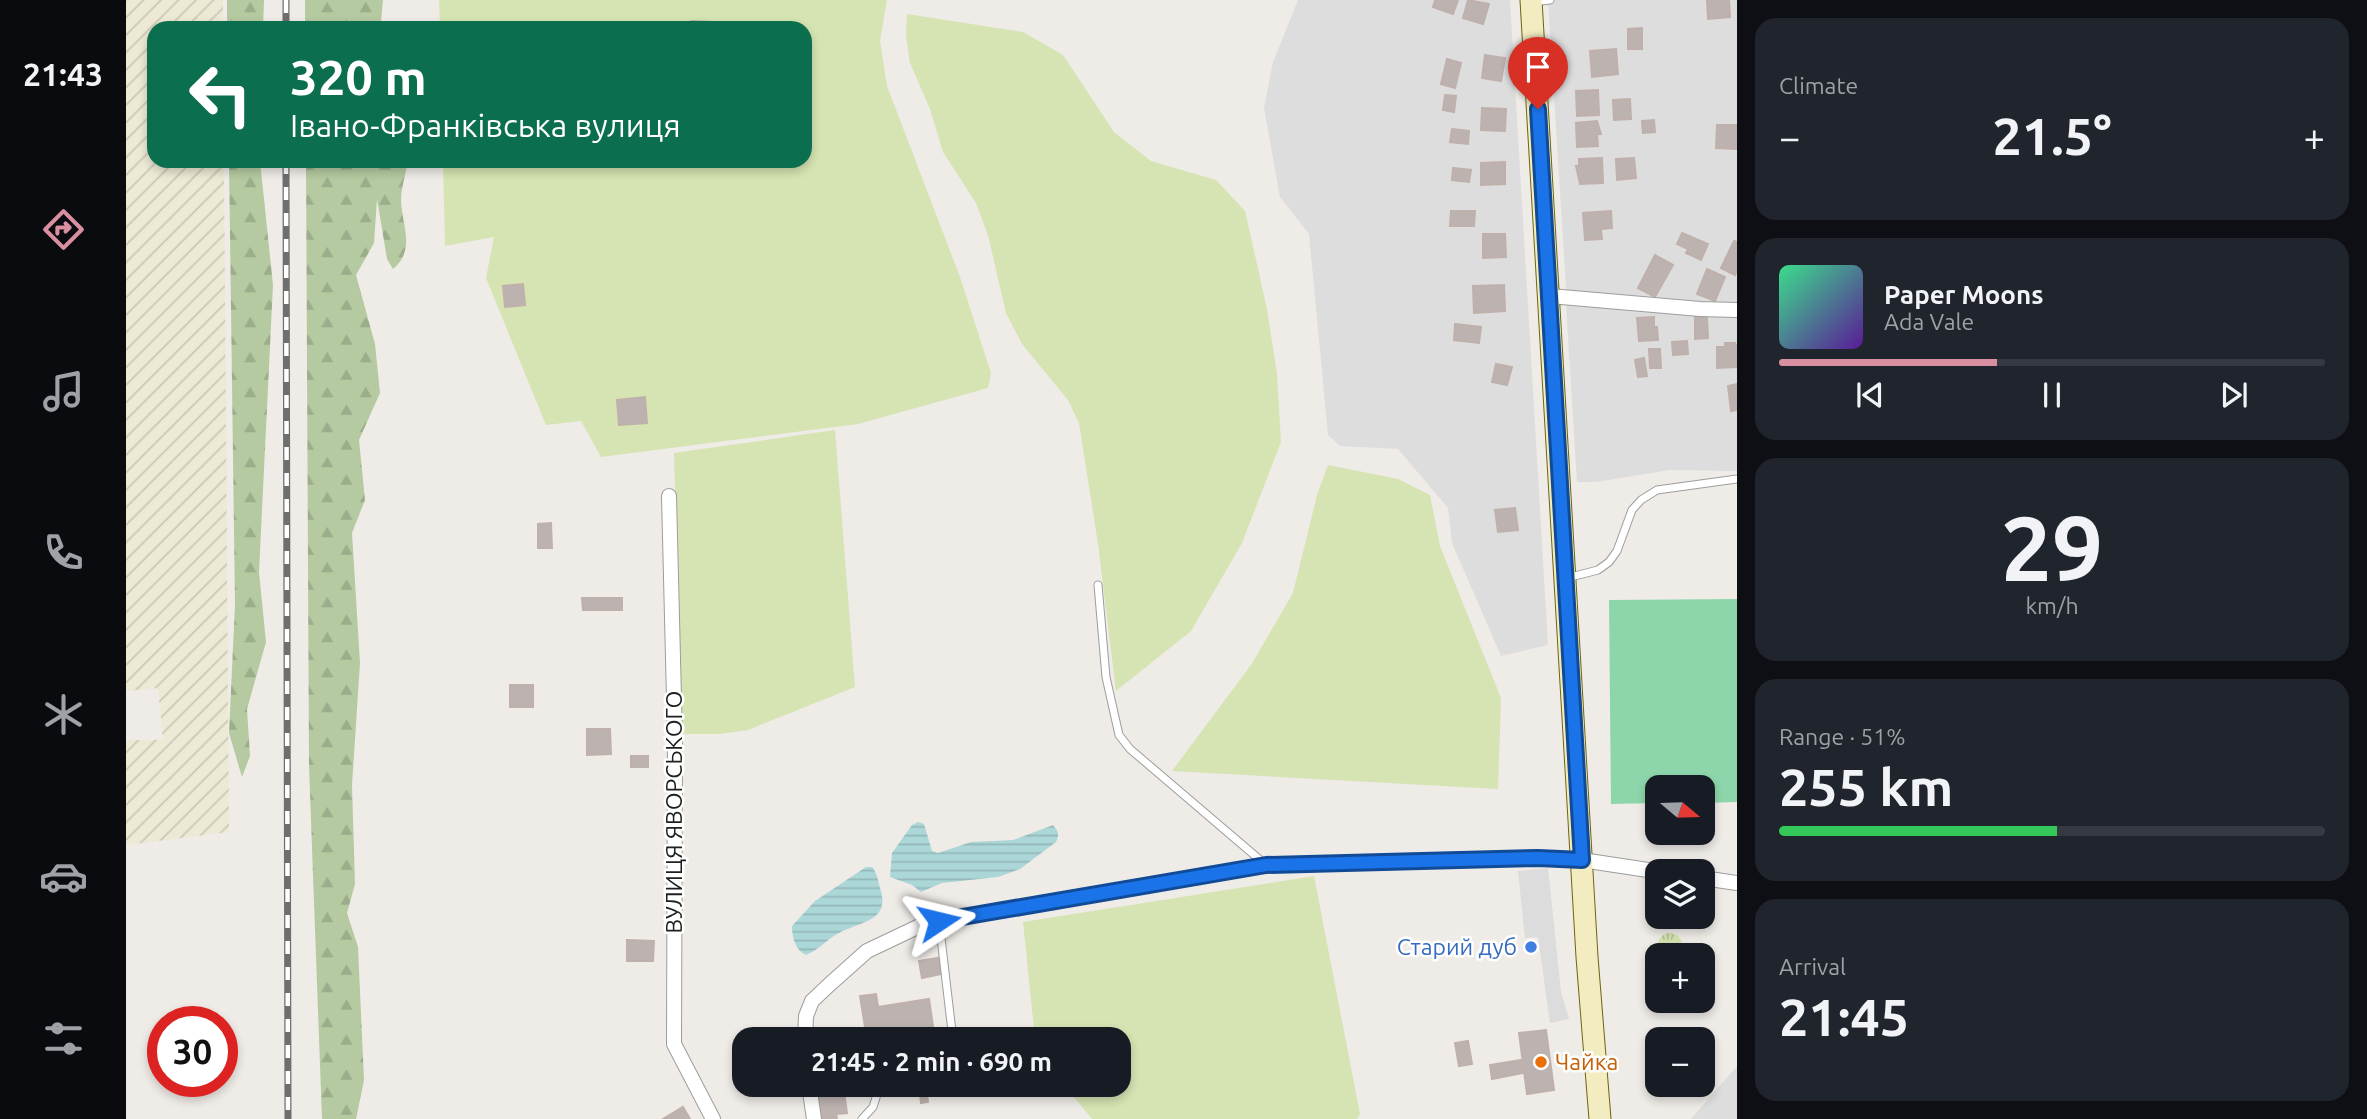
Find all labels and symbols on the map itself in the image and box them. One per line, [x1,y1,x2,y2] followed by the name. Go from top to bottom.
[1508,37,1568,109] pin
[661,691,686,933] street label: ВУЛИЦЯ ЯВОРСЬКОГО
[1645,775,1715,845] north arrow
[902,884,976,958] position arrow
[1397,934,1517,959] place label: Старий дуб
[1523,939,1539,955] marker: Старий дуб
[147,1006,238,1097] speed limit sign: 30
[1555,1049,1618,1074] place label: Чайка
[1533,1054,1549,1070] marker: Чайка

